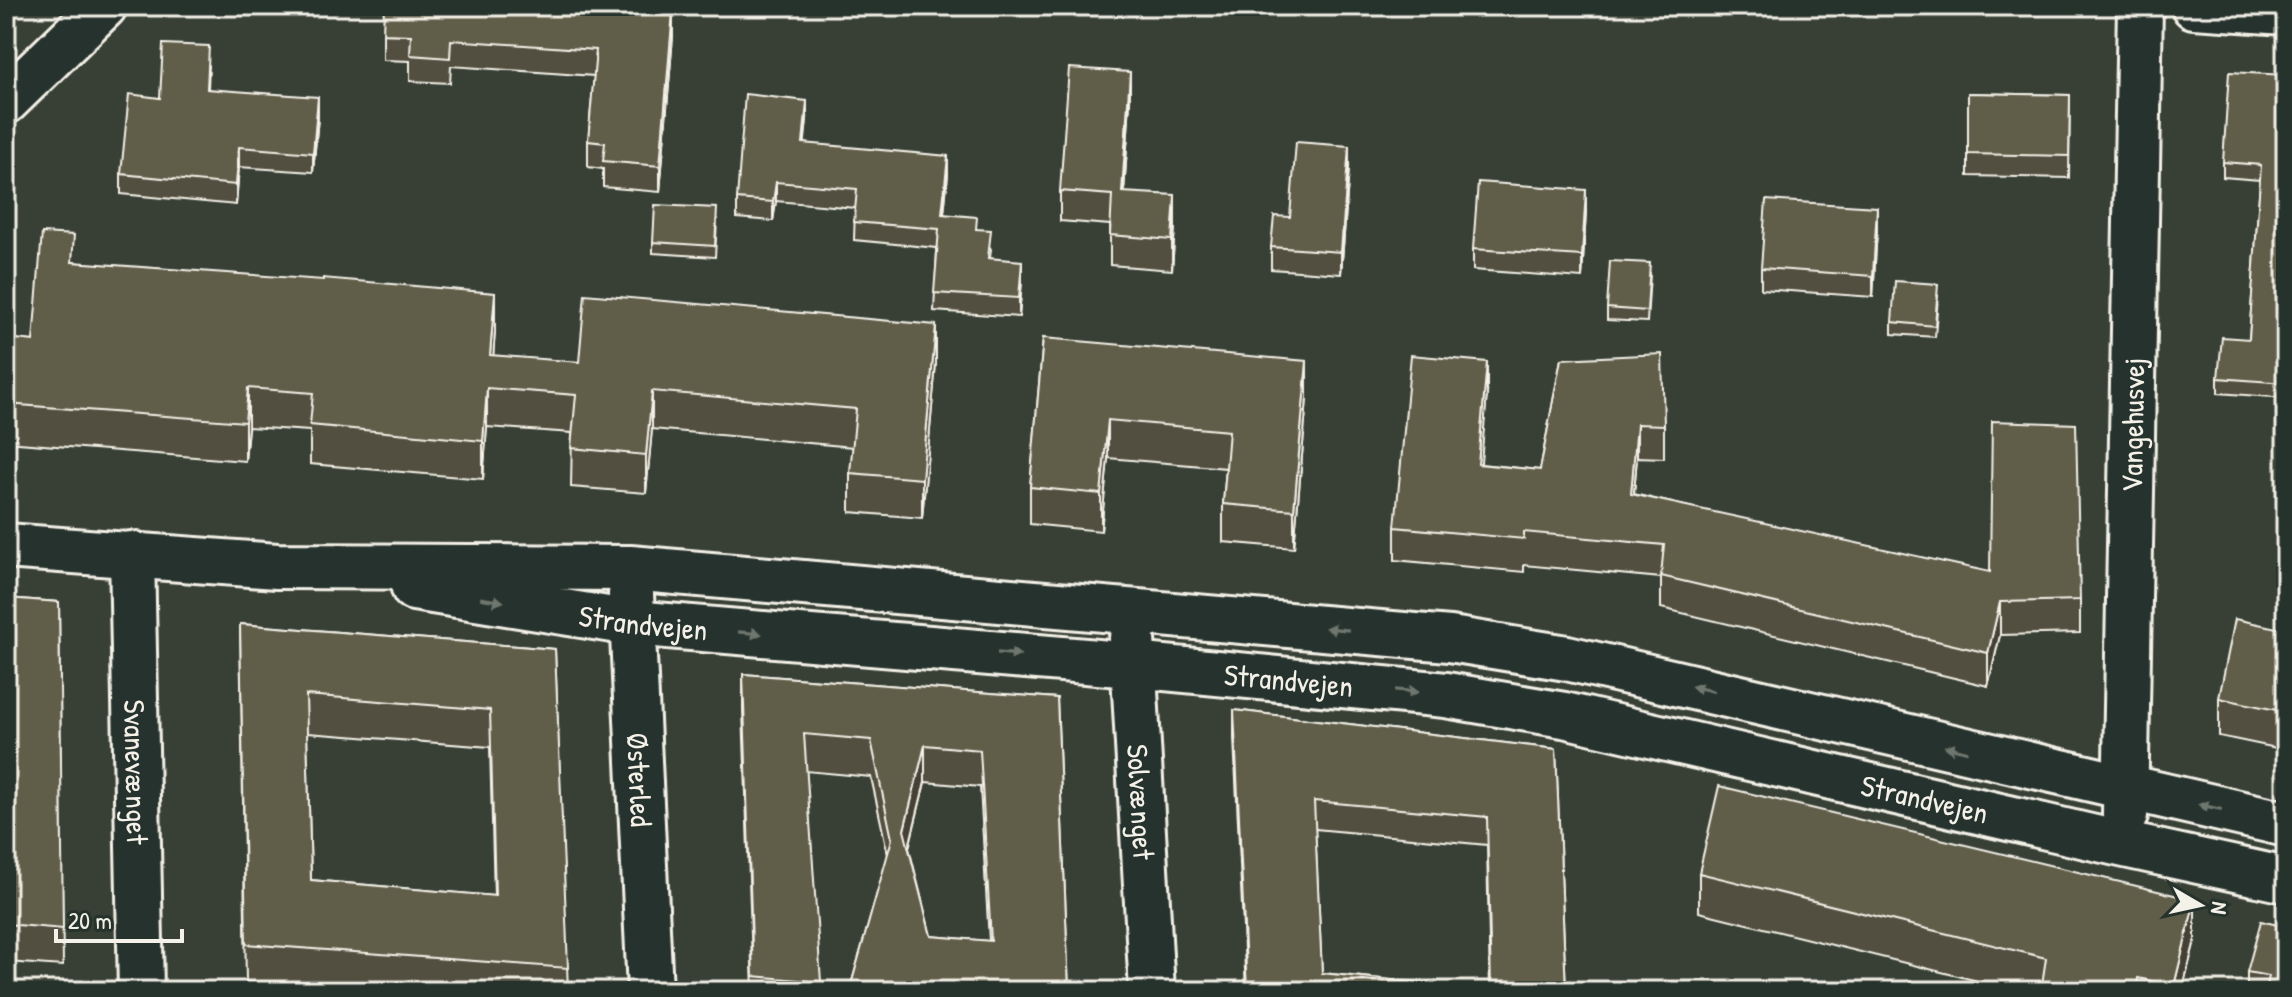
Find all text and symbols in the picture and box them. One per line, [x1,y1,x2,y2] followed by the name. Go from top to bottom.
[2111,357,2153,493] street label: Vangehusvej
[480,595,505,607] one-way arrow
[576,595,709,649] street label: Strandvejen
[1324,622,1349,635] one-way arrow
[738,626,763,639] one-way arrow
[997,648,1022,661] one-way arrow
[1223,654,1355,706] street label: Strandvejen
[1691,683,1716,695] one-way arrow
[1395,685,1420,698] one-way arrow
[115,699,158,845] street label: Svanevænget
[618,732,662,828] street label: Østerled
[1944,742,1969,754] one-way arrow
[1118,743,1165,861] street label: Solvænget
[1857,765,1992,833] street label: Strandvejen
[2197,800,2222,813] one-way arrow
[2160,865,2240,945] north arrow
[56,893,182,943] scale bar
[2204,900,2235,917] text: N
[68,904,112,936] text: 20 m

